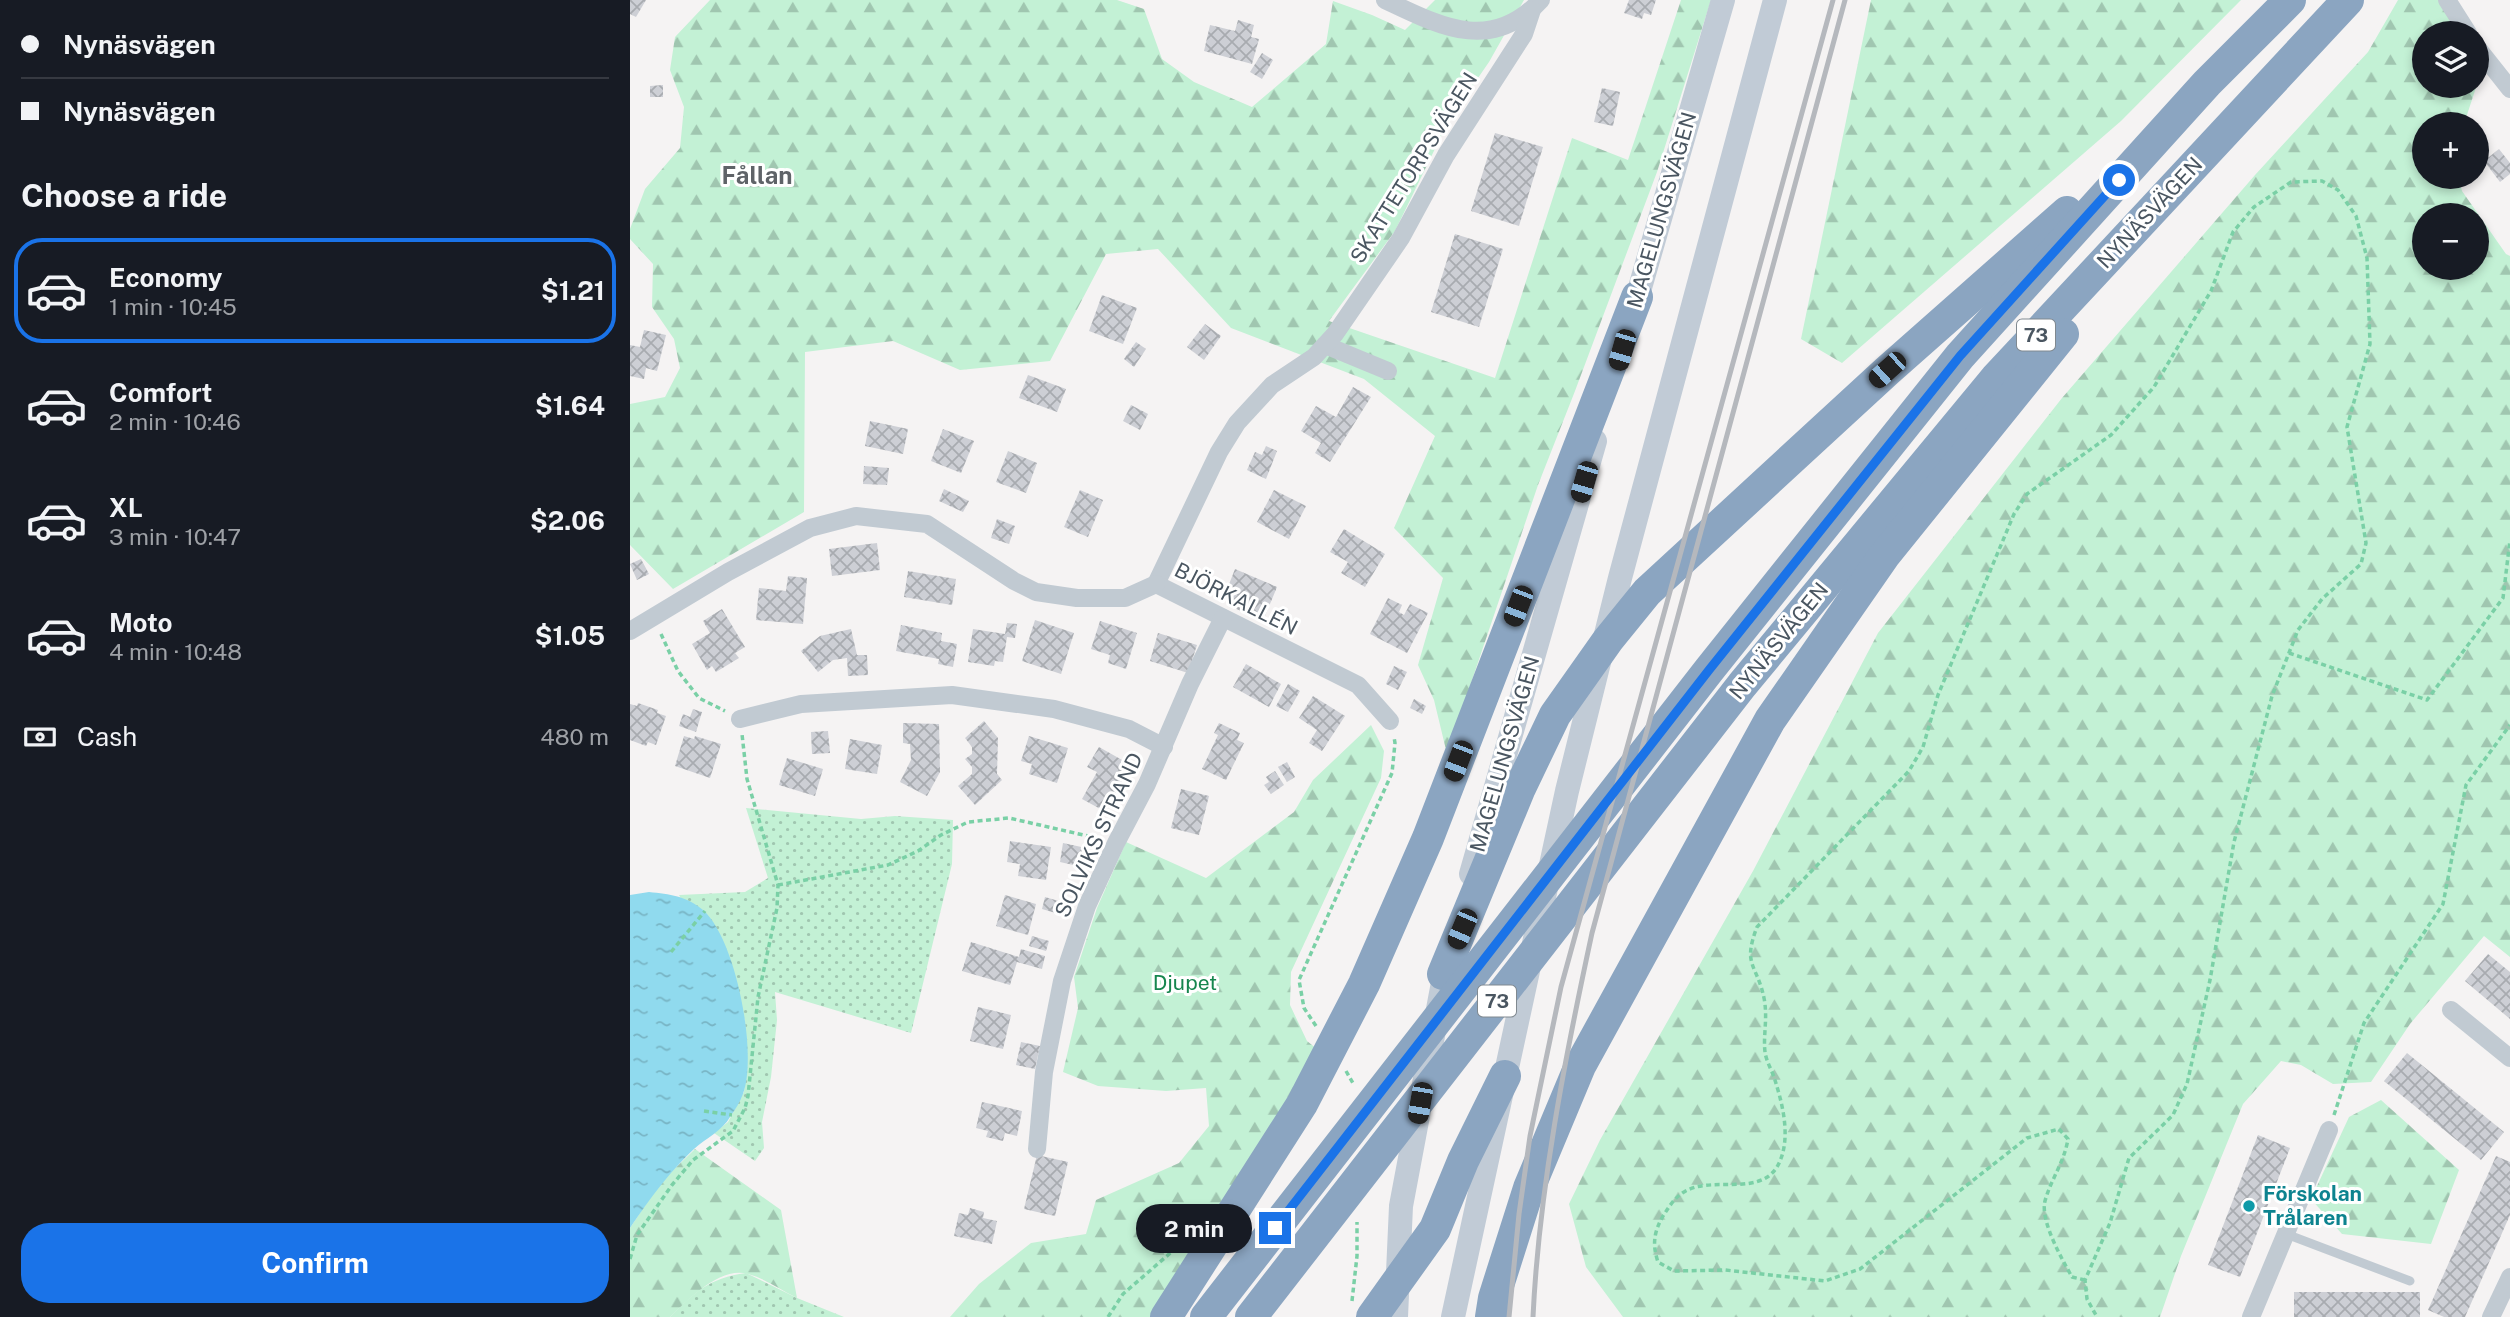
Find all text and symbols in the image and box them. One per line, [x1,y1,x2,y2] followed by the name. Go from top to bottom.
[2412,21,2489,280] map controls
[2412,21,2489,98] button: layers
[63,29,216,60] text: Nynäsvägen
[1345,68,1482,268] street label: SKATTETORPSVÄGEN
[63,96,216,127] text: Nynäsvägen
[1622,109,1701,311] street label: MAGELUNGSVÄGEN
[2412,112,2489,189] button: +
[2092,152,2208,273] street label: NYNÄSVÄGEN
[721,161,793,189] district label: Fållan
[2103,164,2135,196] route start
[21,177,227,214] text: Choose a ride
[2412,203,2489,280] button: −
[25,259,88,322] icon: car
[109,262,222,293] text: Economy
[541,275,605,306] text: $1.21
[109,293,237,320] text: 1 min · 10:45
[2017,320,2055,350] road number: 73
[1607,327,1638,373] car
[1865,348,1910,392] car
[25,374,88,437] icon: car
[109,377,212,408] text: Comfort
[535,390,605,421] text: $1.64
[109,408,241,435] text: 2 min · 10:46
[1569,459,1600,505] car
[25,489,88,552] icon: car
[109,492,143,523] text: XL
[530,505,605,536] text: $2.06
[109,523,241,550] text: 3 min · 10:47
[1171,557,1302,640] street label: BJÖRKALLÉN
[1724,577,1833,704] street label: NYNÄSVÄGEN
[1501,583,1536,629] car
[25,604,88,667] icon: car
[109,607,172,638] text: Moto
[535,620,605,651] text: $1.05
[109,638,242,665] text: 4 min · 10:48
[1465,653,1544,855] street label: MAGELUNGSVÄGEN
[21,718,59,756] icon: cash
[77,721,137,752] text: Cash
[540,723,609,750] text: 480 m
[1441,738,1476,784] car
[1049,749,1148,921] street label: SOLVIKS STRAND
[1445,906,1480,952] car
[1153,970,1217,995] park label: Djupet
[1478,986,1516,1016] road number: 73
[1407,1080,1434,1126] car
[2263,1181,2362,1230] place label: Förskolan Trålaren
[2241,1198,2257,1214] marker: Förskolan Trålaren
[1135,1204,1250,1252] callout: 2 min
[1259,1212,1291,1244] route end
[1164,1215,1224,1242] text: 2 min
[21,1223,609,1303] button: Confirm

